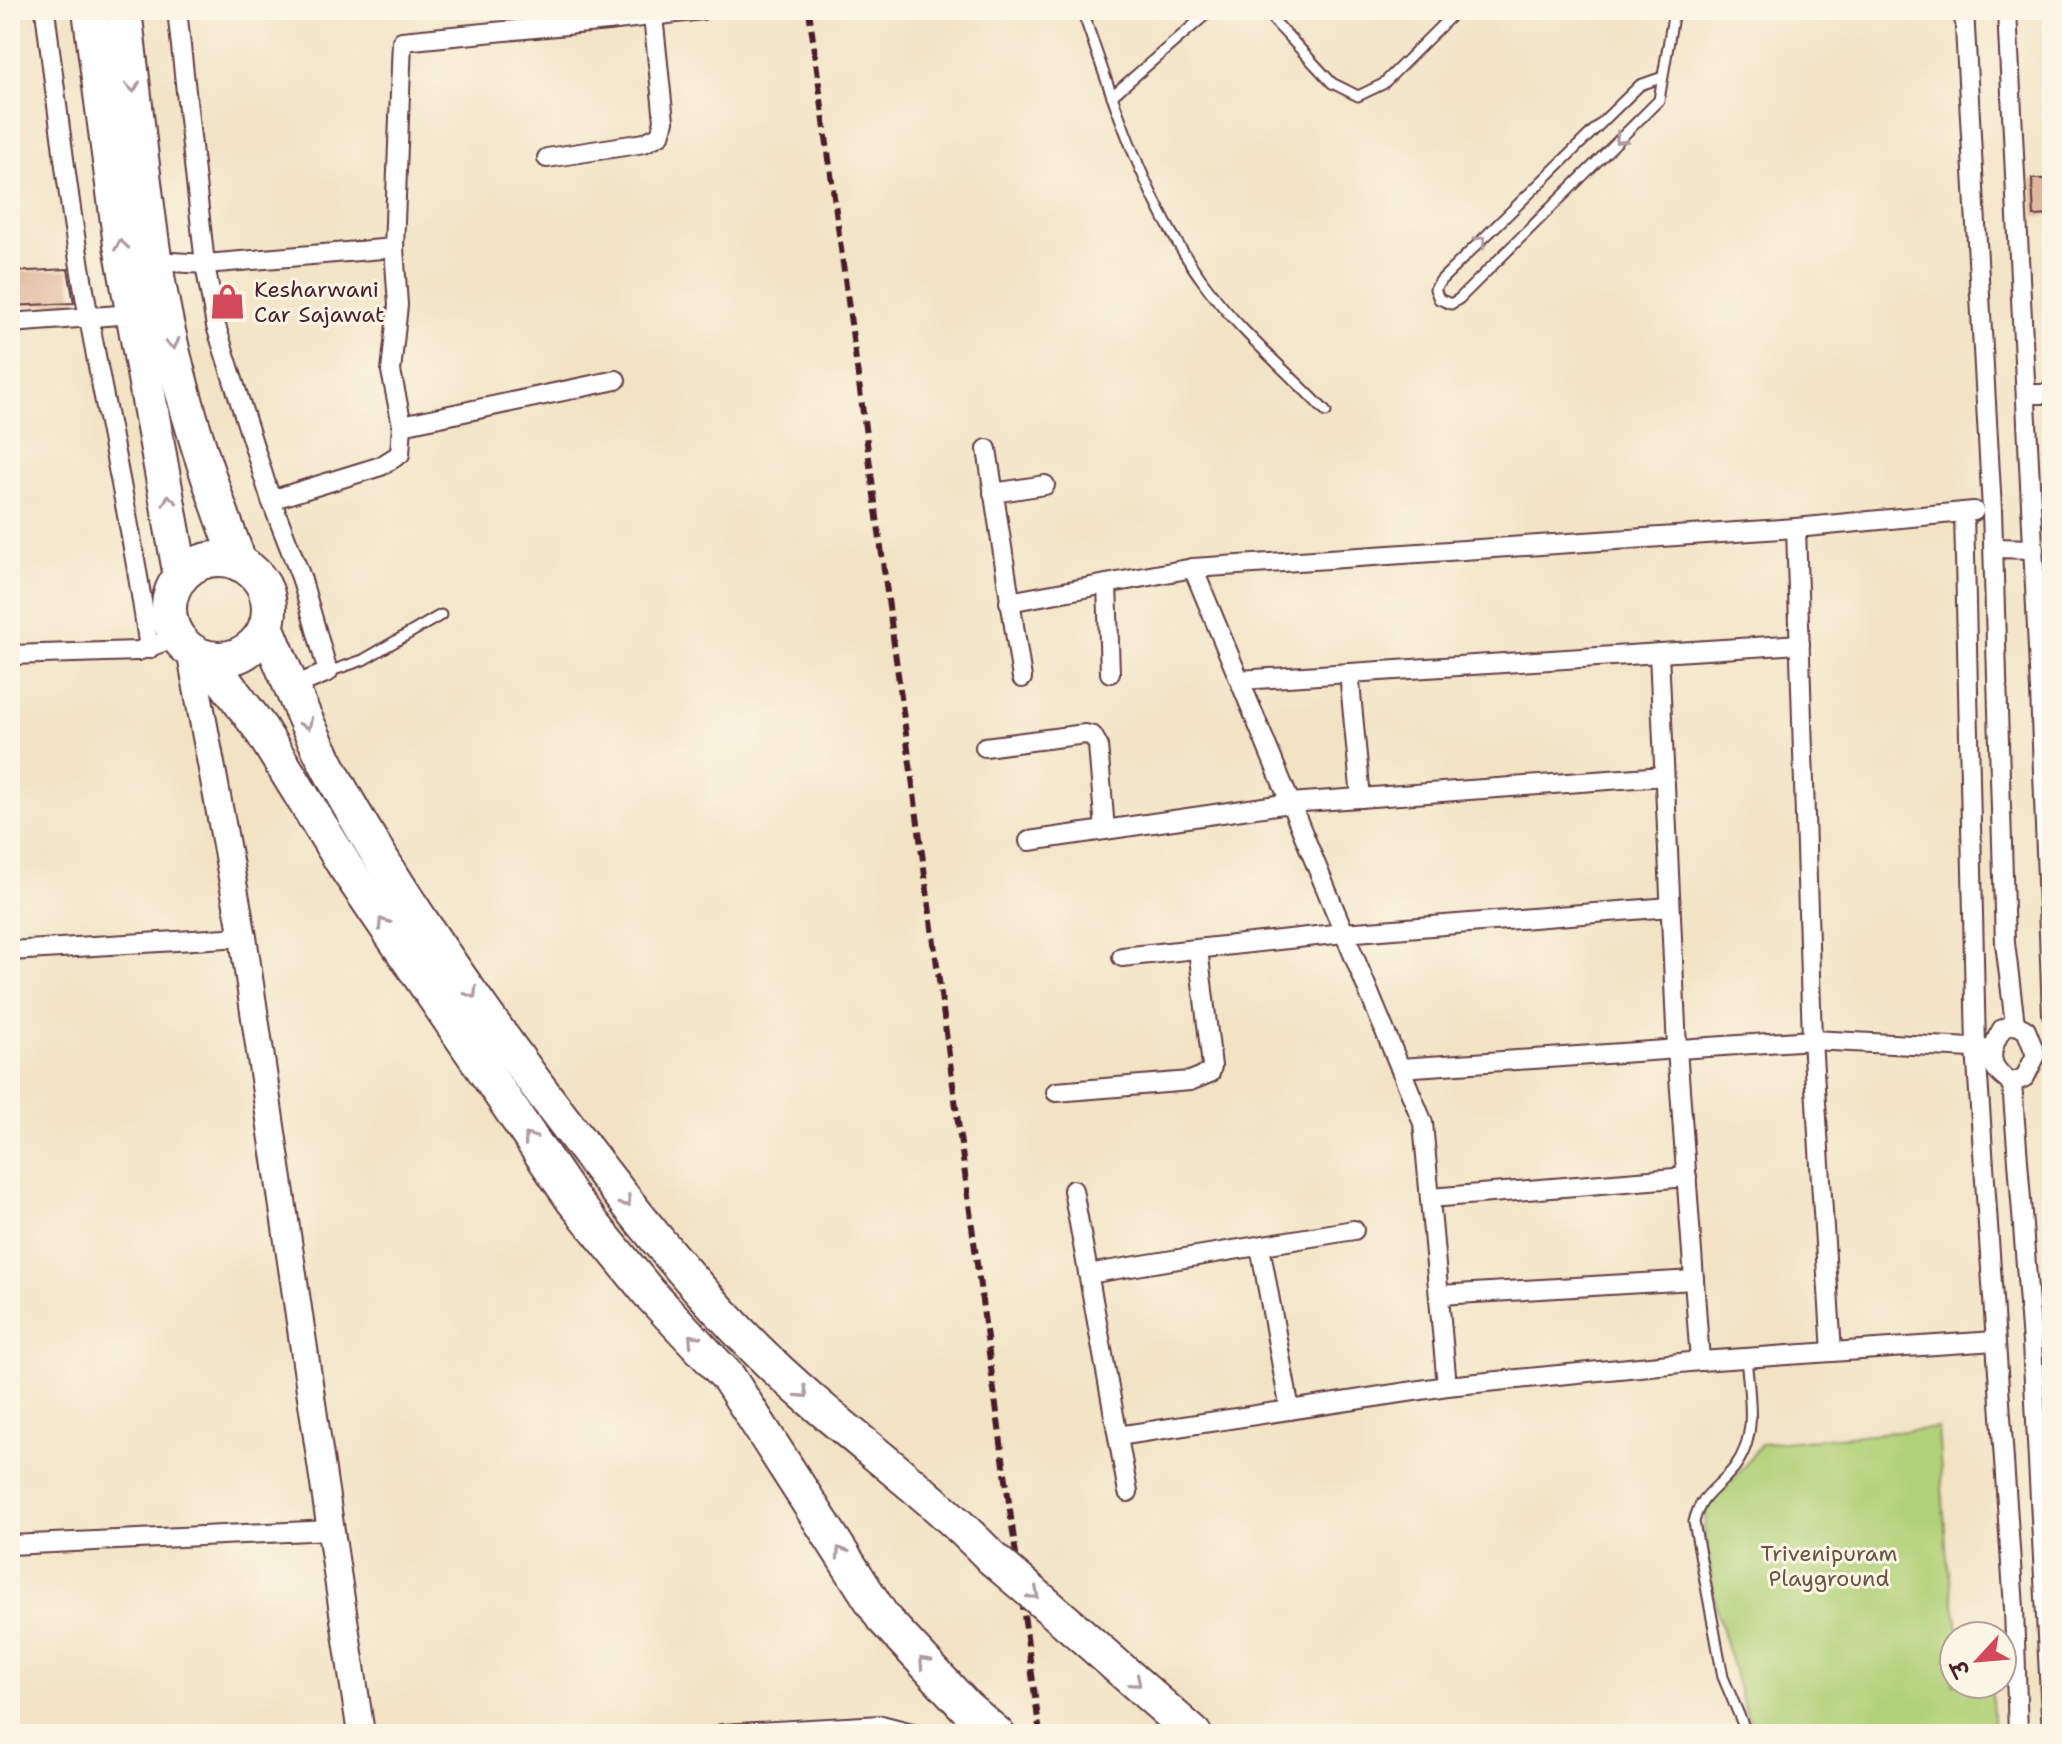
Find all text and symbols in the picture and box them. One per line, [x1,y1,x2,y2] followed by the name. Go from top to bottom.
[125,81,142,94] one-way arrow
[1615,130,1629,144] one-way arrow
[1472,236,1486,250] one-way arrow
[113,238,130,251] one-way arrow
[254,275,385,329] place label: Kesharwani Car Sajawat
[209,283,247,321] shop icon: Kesharwani Car Sajawat
[164,337,181,350] one-way arrow
[161,493,178,507] one-way arrow
[297,716,313,730] one-way arrow
[377,917,392,931] one-way arrow
[462,985,477,999] one-way arrow
[524,1132,539,1146] one-way arrow
[617,1193,631,1208] one-way arrow
[688,1334,702,1349] one-way arrow
[793,1384,808,1398] one-way arrow
[1761,1539,1898,1593] park label: Trivenipuram Playground
[836,1546,851,1561] one-way arrow
[1025,1585,1040,1599] one-way arrow
[1938,1620,2018,1700] north arrow
[1943,1653,1978,1683] text: उ
[920,1657,934,1672] one-way arrow
[1126,1673,1141,1687] one-way arrow

